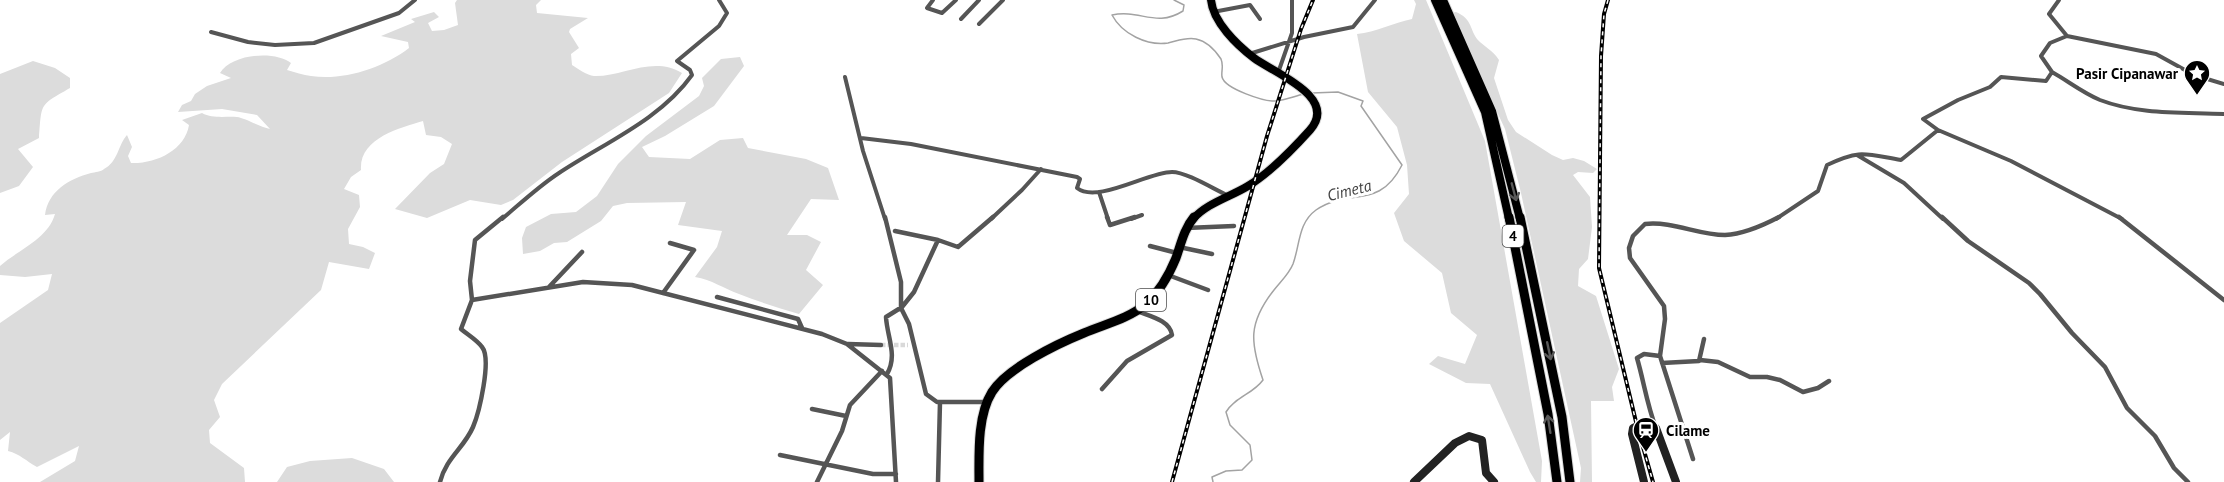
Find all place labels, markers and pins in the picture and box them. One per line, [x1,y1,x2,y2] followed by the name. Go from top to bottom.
[2182,58,2212,96] place icon: Pasir Cipanawar
[2076,64,2179,83] place label: Pasir Cipanawar
[1631,415,1661,453] station icon: Cilame
[1666,421,1710,440] place label: Cilame

